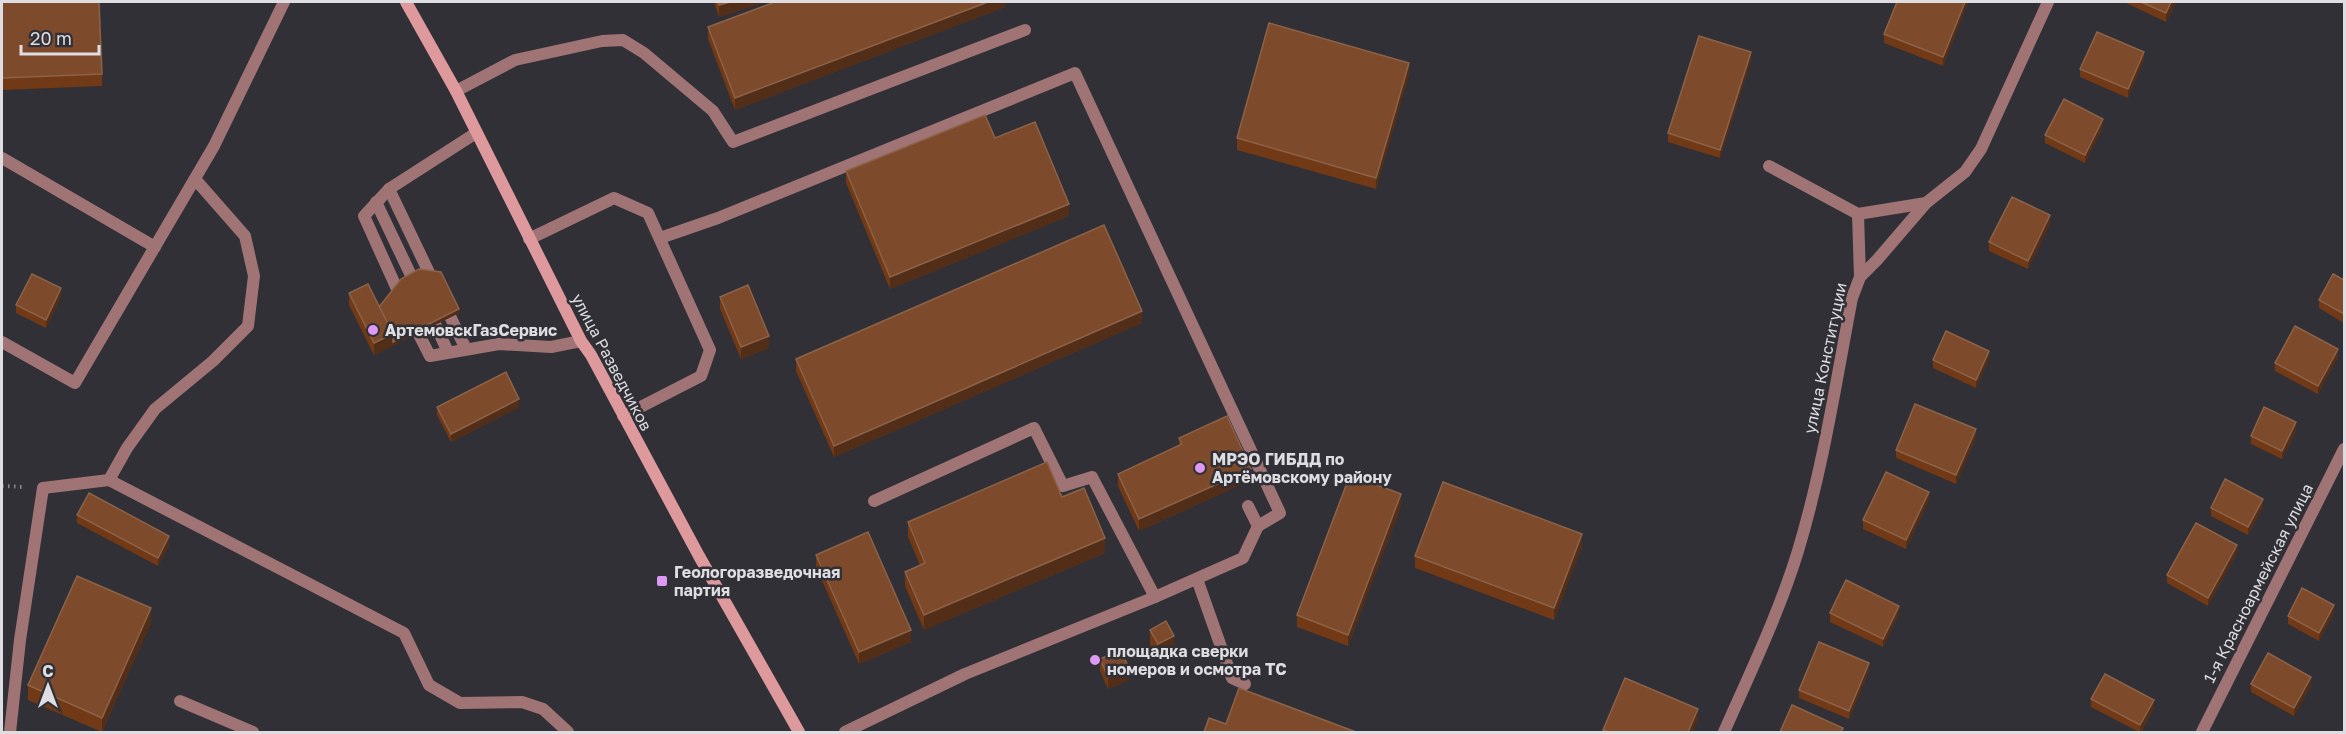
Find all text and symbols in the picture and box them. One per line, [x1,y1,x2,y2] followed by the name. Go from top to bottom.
[21,18,99,56] scale bar
[30,27,72,49] text: 20 m
[1799,281,1851,435] street label: улица Конституции
[567,290,657,434] street label: улица Разведчиков
[385,320,557,340] place label: АртемовскГазСервис
[366,323,380,337] marker: АртемовскГазСервис
[1212,449,1392,487] place label: МРЭО ГИБДД по Артёмовскому району
[1193,461,1207,475] marker: МРЭО ГИБДД по Артёмовскому району
[2199,480,2317,686] street label: 1-я Красноармейская улица
[674,562,840,600] place label: Геологоразведочная партия
[655,574,669,588] marker: Геологоразведочная партия
[1107,641,1287,679] place label: площадка сверки номеров и осмотра ТС
[1088,653,1102,667] marker: площадка сверки номеров и осмотра ТС
[18,656,78,716] north arrow
[42,661,54,681] text: С

